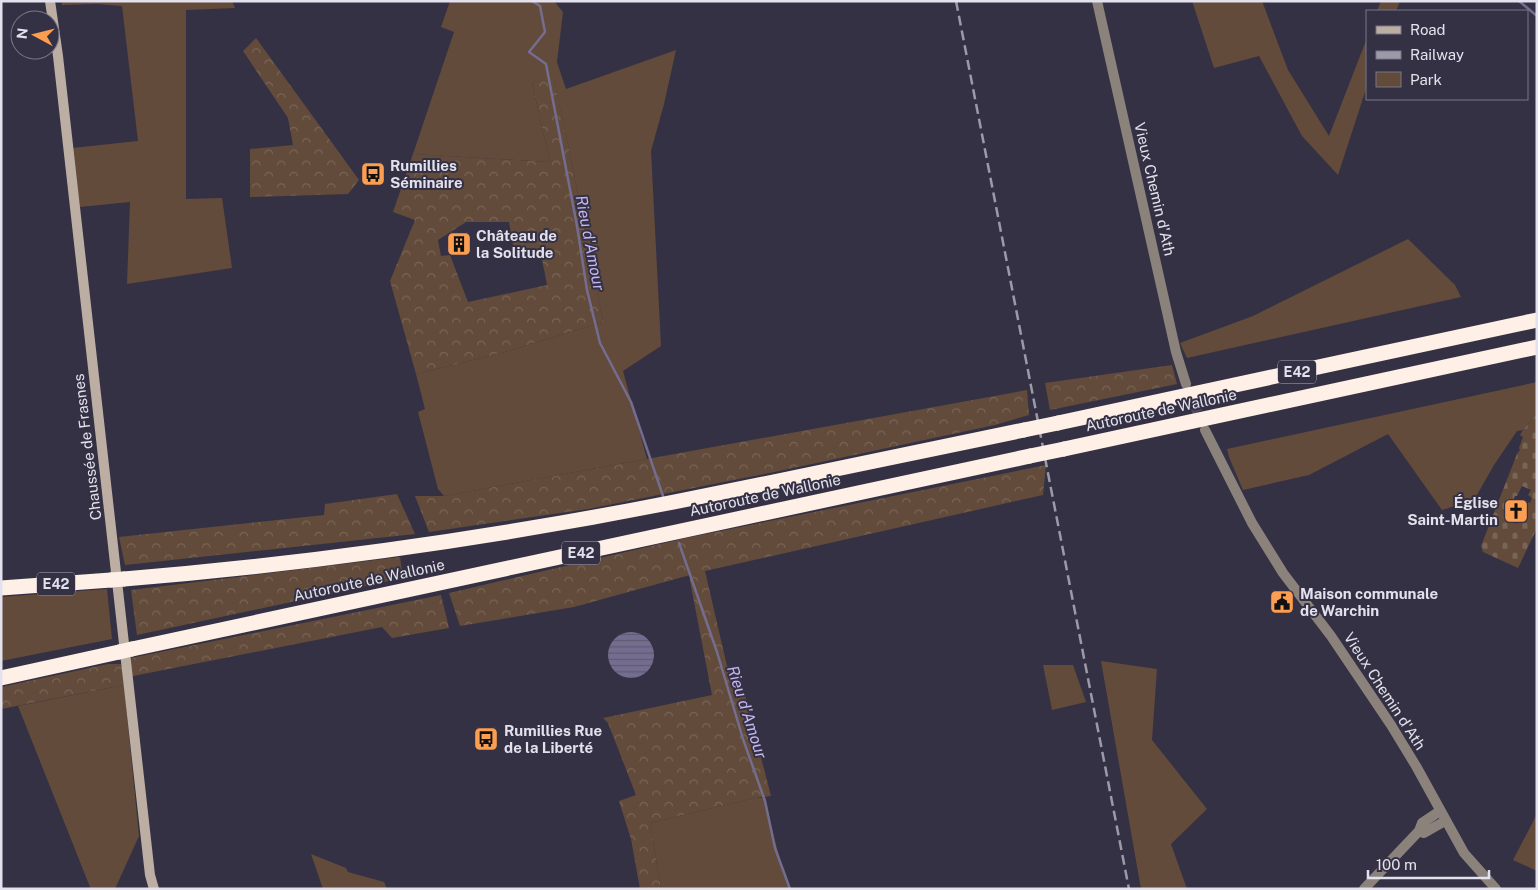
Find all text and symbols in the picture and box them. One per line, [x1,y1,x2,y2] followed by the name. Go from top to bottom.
[10,10,60,60] north arrow
[1366,10,1528,100] legend
[1410,21,1446,38] text: Road
[13,27,31,40] text: N
[1410,46,1464,63] text: Railway
[1410,71,1442,88] text: Park
[1131,121,1179,257] street label: Vieux Chemin d'Ath
[390,157,463,191] place label: Rumillies Séminaire
[360,161,386,187] bus stop icon: Rumillies Séminaire
[571,194,609,293] water label: Rieu d'Amour
[476,227,557,261] place label: Château de la Solitude
[446,231,472,257] building icon: Château de la Solitude
[1278,361,1316,384] road number: E42
[70,373,104,521] street label: Chaussée de Frasnes
[1084,386,1238,434] street label: Autoroute de Wallonie
[688,471,842,519] street label: Autoroute de Wallonie
[1407,494,1498,528] place label: Église Saint-Martin
[1503,498,1529,524] church icon: Église Saint-Martin
[562,542,600,564] road number: E42
[292,556,446,604] street label: Autoroute de Wallonie
[37,572,75,596] road number: E42
[1300,585,1438,619] place label: Maison communale de Warchin
[1269,589,1295,615] public building icon: Maison communale de Warchin
[1341,629,1429,753] street label: Vieux Chemin d'Ath
[723,663,771,762] water label: Rieu d'Amour
[504,722,602,756] place label: Rumillies Rue de la Liberté
[473,726,499,752] bus stop icon: Rumillies Rue de la Liberté
[1368,848,1489,880] scale bar
[1376,856,1417,873] text: 100 m

